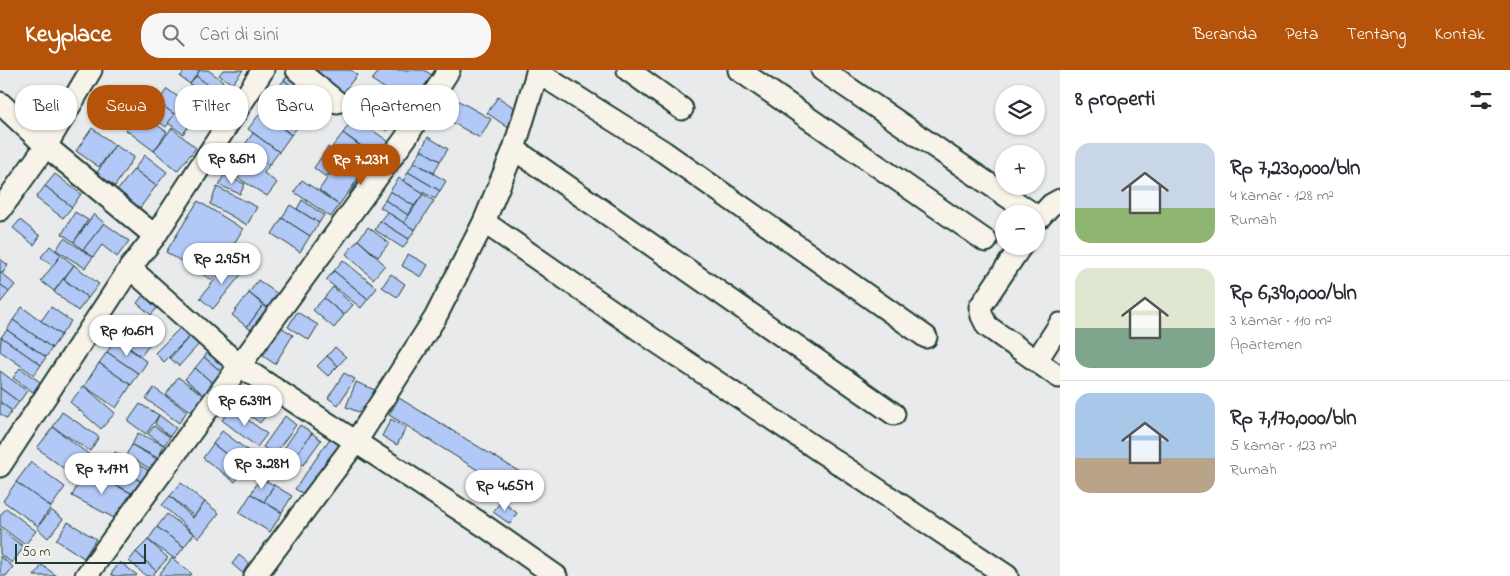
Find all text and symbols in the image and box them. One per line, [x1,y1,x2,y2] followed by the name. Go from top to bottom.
[141,13,491,58] search box
[25,18,111,53] text: Keyplace
[159,21,187,49] icon: search
[199,22,279,49] text: Cari di sini
[1193,22,1257,48] text: Beranda
[1285,22,1318,48] text: Peta
[1346,22,1406,48] text: Tentang
[1434,22,1485,48] text: Kontak
[15,85,77,130] chip: Beli
[87,85,165,130] chip: Sewa
[175,85,248,130] chip: Filter
[258,85,332,130] chip: Baru
[342,85,459,130] chip: Apartemen
[995,85,1045,255] map controls
[995,85,1045,135] button: layers
[1075,85,1155,115] text: 8 properti
[1467,86,1495,114] icon: filters
[186,142,278,185] pin: Rp 8.6M
[309,144,413,186] pin: Rp 7.23M
[995,145,1045,195] button: +
[208,147,256,171] text: Rp 8.6M
[333,148,389,172] text: Rp 7.23M
[1230,154,1360,184] text: Rp 7,230,000/bln
[1115,163,1175,223] icon: home
[1230,184,1334,208] text: 4 kamar · 128 m²
[995,205,1045,255] button: −
[1230,208,1277,232] text: Rumah
[170,242,274,285] pin: Rp 2.95M
[194,247,250,271] text: Rp 2.95M
[1230,279,1357,309] text: Rp 6,390,000/bln
[1115,288,1175,348] icon: home
[1230,309,1332,333] text: 3 kamar · 110 m²
[75,314,179,357] pin: Rp 10.6M
[100,319,154,343] text: Rp 10.6M
[1230,333,1302,357] text: Apartemen
[193,384,297,427] pin: Rp 6.39M
[219,389,272,413] text: Rp 6.39M
[1230,404,1357,434] text: Rp 7,170,000/bln
[1115,413,1175,473] icon: home
[1230,434,1337,458] text: 5 kamar · 123 m²
[210,448,314,490] pin: Rp 3.28M
[50,452,154,495] pin: Rp 7.17M
[234,452,290,476] text: Rp 3.28M
[76,457,128,481] text: Rp 7.17M
[1230,458,1277,482] text: Rumah
[453,470,557,512] pin: Rp 4.65M
[476,474,534,498] text: Rp 4.65M
[15,541,146,564] scale bar
[22,542,50,563] text: 50 m

